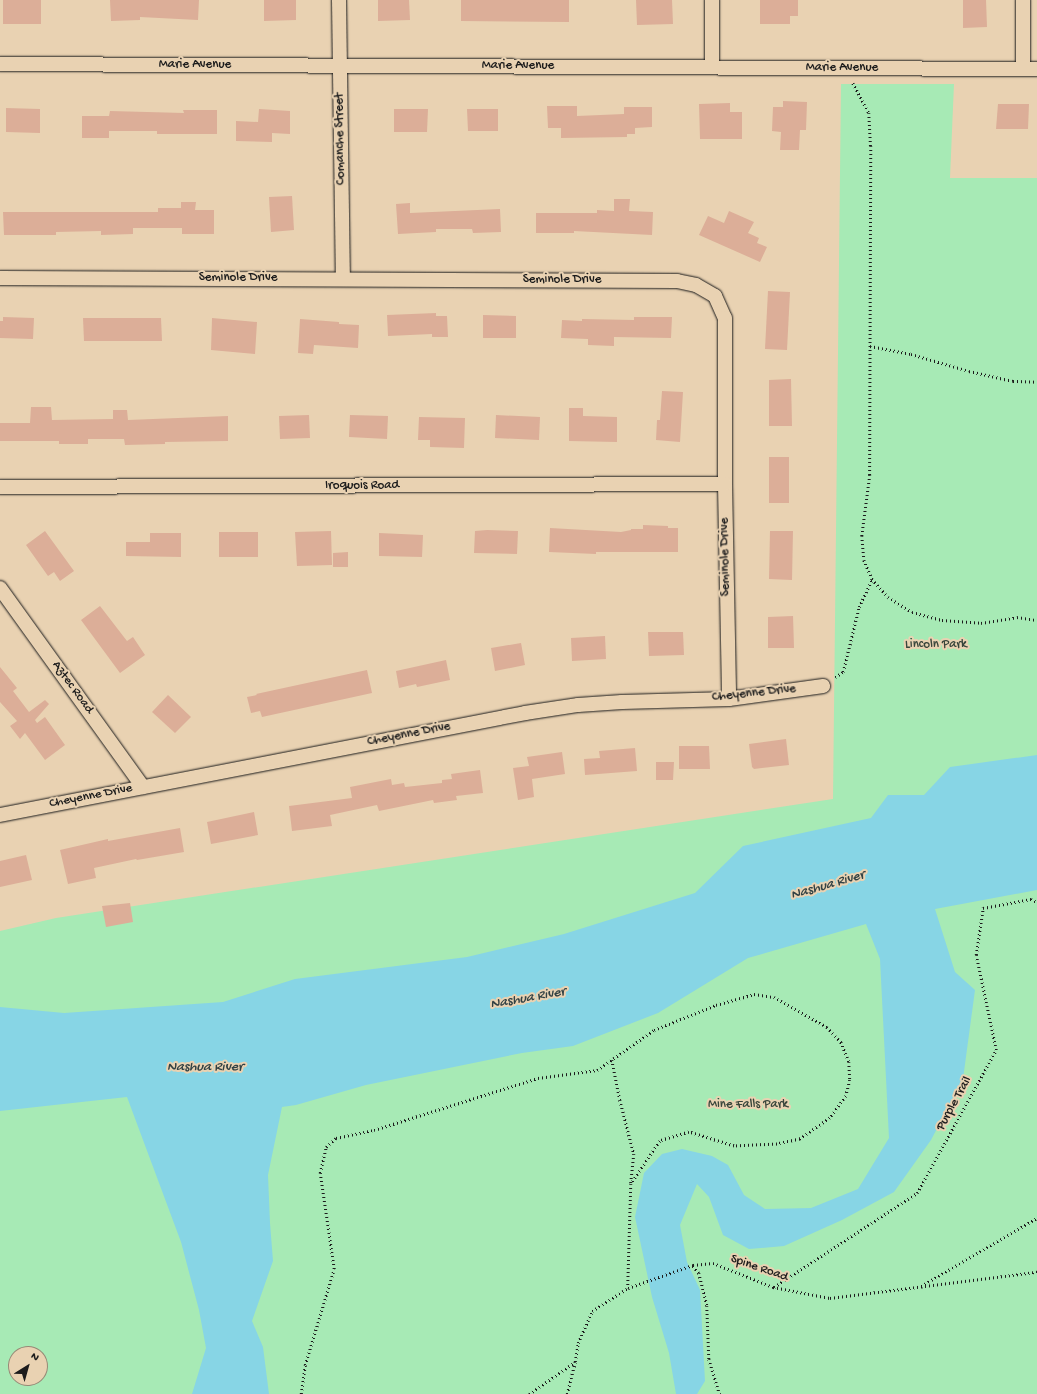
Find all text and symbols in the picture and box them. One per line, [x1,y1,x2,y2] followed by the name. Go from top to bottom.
[159,57,231,73] street label: Marie Avenue
[482,58,554,74] street label: Marie Avenue
[806,60,878,76] street label: Marie Avenue
[332,93,350,185] street label: Comanche Street
[199,270,277,286] street label: Seminole Drive
[523,272,601,288] street label: Seminole Drive
[325,478,399,494] street label: Iroquois Road
[718,518,734,596] street label: Seminole Drive
[905,637,967,653] park label: Lincoln Park
[48,659,96,717] street label: Aztec Road
[711,682,797,706] street label: Cheyenne Drive
[366,719,452,751] street label: Cheyenne Drive
[48,781,134,813] street label: Cheyenne Drive
[789,867,867,905] water label: Nashua River
[489,984,567,1014] water label: Nashua River
[167,1060,243,1076] water label: Nashua River
[934,1074,976,1134] street label: Purple Trail
[708,1097,788,1113] park label: Mine Falls Park
[728,1252,790,1286] street label: Spine Road
[8,1346,48,1386] north arrow
[28,1350,41,1364] text: N

